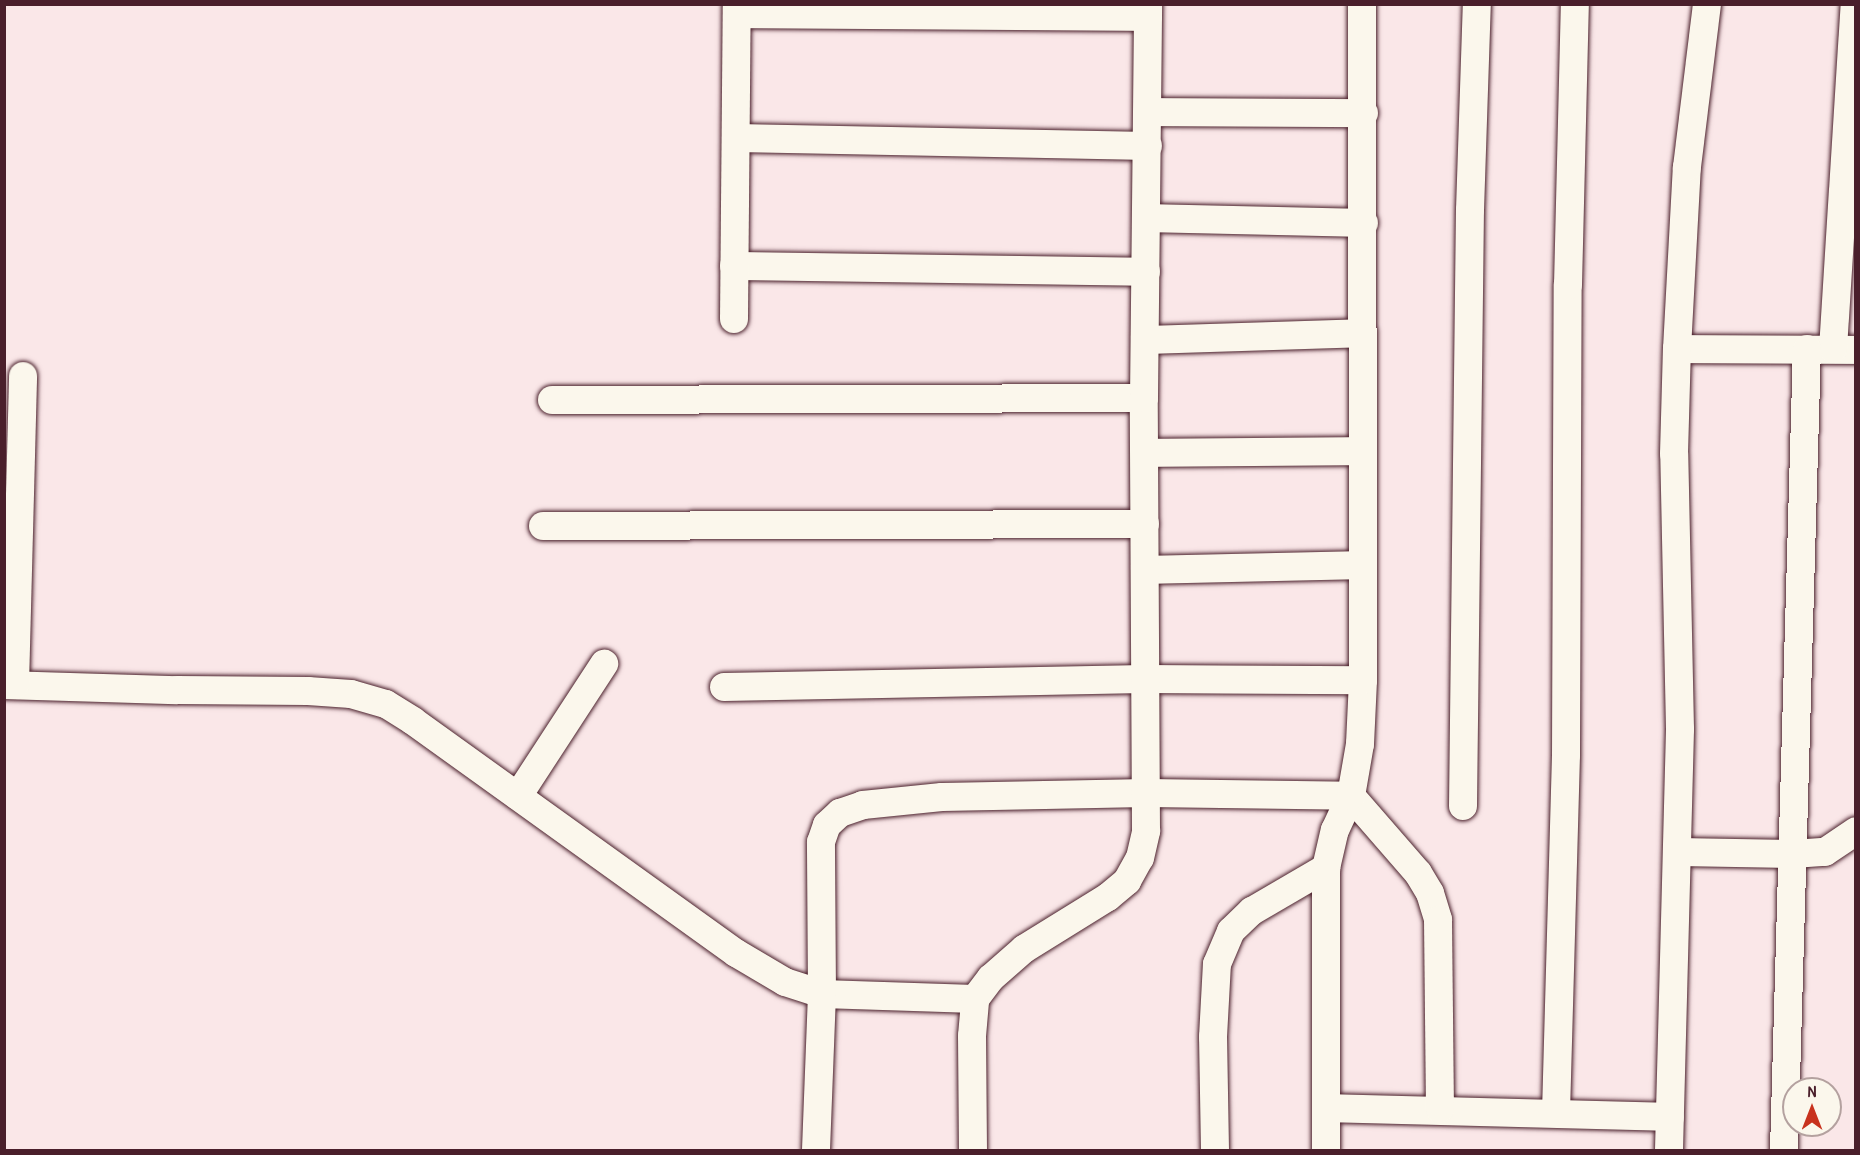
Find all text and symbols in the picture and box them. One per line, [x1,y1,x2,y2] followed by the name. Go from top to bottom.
[1782,1077,1842,1137] north arrow
[1808,1080,1816,1102] text: N

